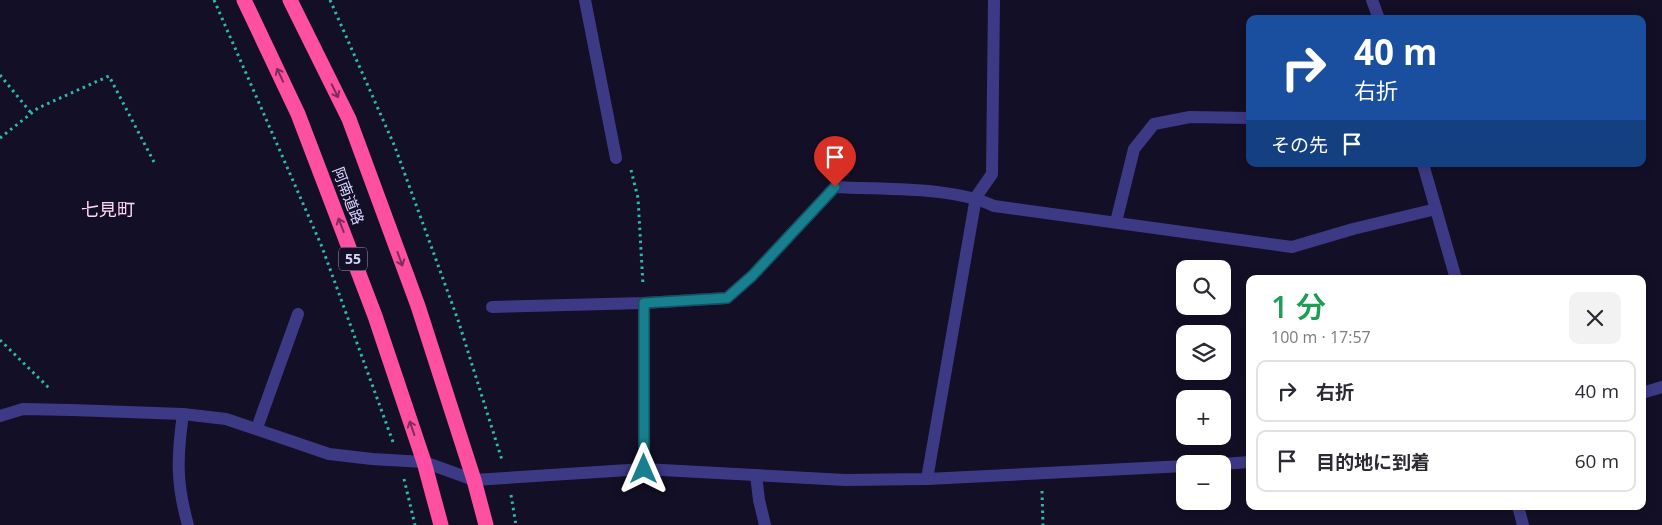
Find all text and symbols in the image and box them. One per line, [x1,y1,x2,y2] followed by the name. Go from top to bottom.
[1354,28,1437,75] text: 40 m
[1271,35,1336,100] icon: right
[274,68,284,83] one-way arrow
[1354,75,1398,105] text: 右折
[331,83,340,98] one-way arrow
[1338,130,1366,158] icon: arrive
[1271,132,1328,158] text: その先
[814,136,856,187] pin
[821,143,849,171] icon: arrive
[329,164,369,227] street label: 阿南道路
[81,197,135,221] district label: 七見町
[335,218,344,233] one-way arrow
[339,248,367,270] road number: 55
[396,250,405,266] one-way arrow
[1176,260,1231,510] map controls
[1176,260,1231,315] button: search
[1271,286,1326,327] text: 1 分
[1569,292,1621,344] button: close
[1176,325,1231,380] button: layers
[1271,326,1371,348] text: 100 m · 17:57
[1273,377,1301,405] icon: right
[1575,378,1619,404] text: 40 m
[1316,379,1354,405] text: 右折
[1176,390,1231,445] button: +
[407,420,417,436] one-way arrow
[617,442,669,494] position arrow
[1273,447,1301,475] icon: arrive
[1575,448,1619,474] text: 60 m
[1316,449,1430,475] text: 目的地に到着
[1176,455,1231,510] button: −

